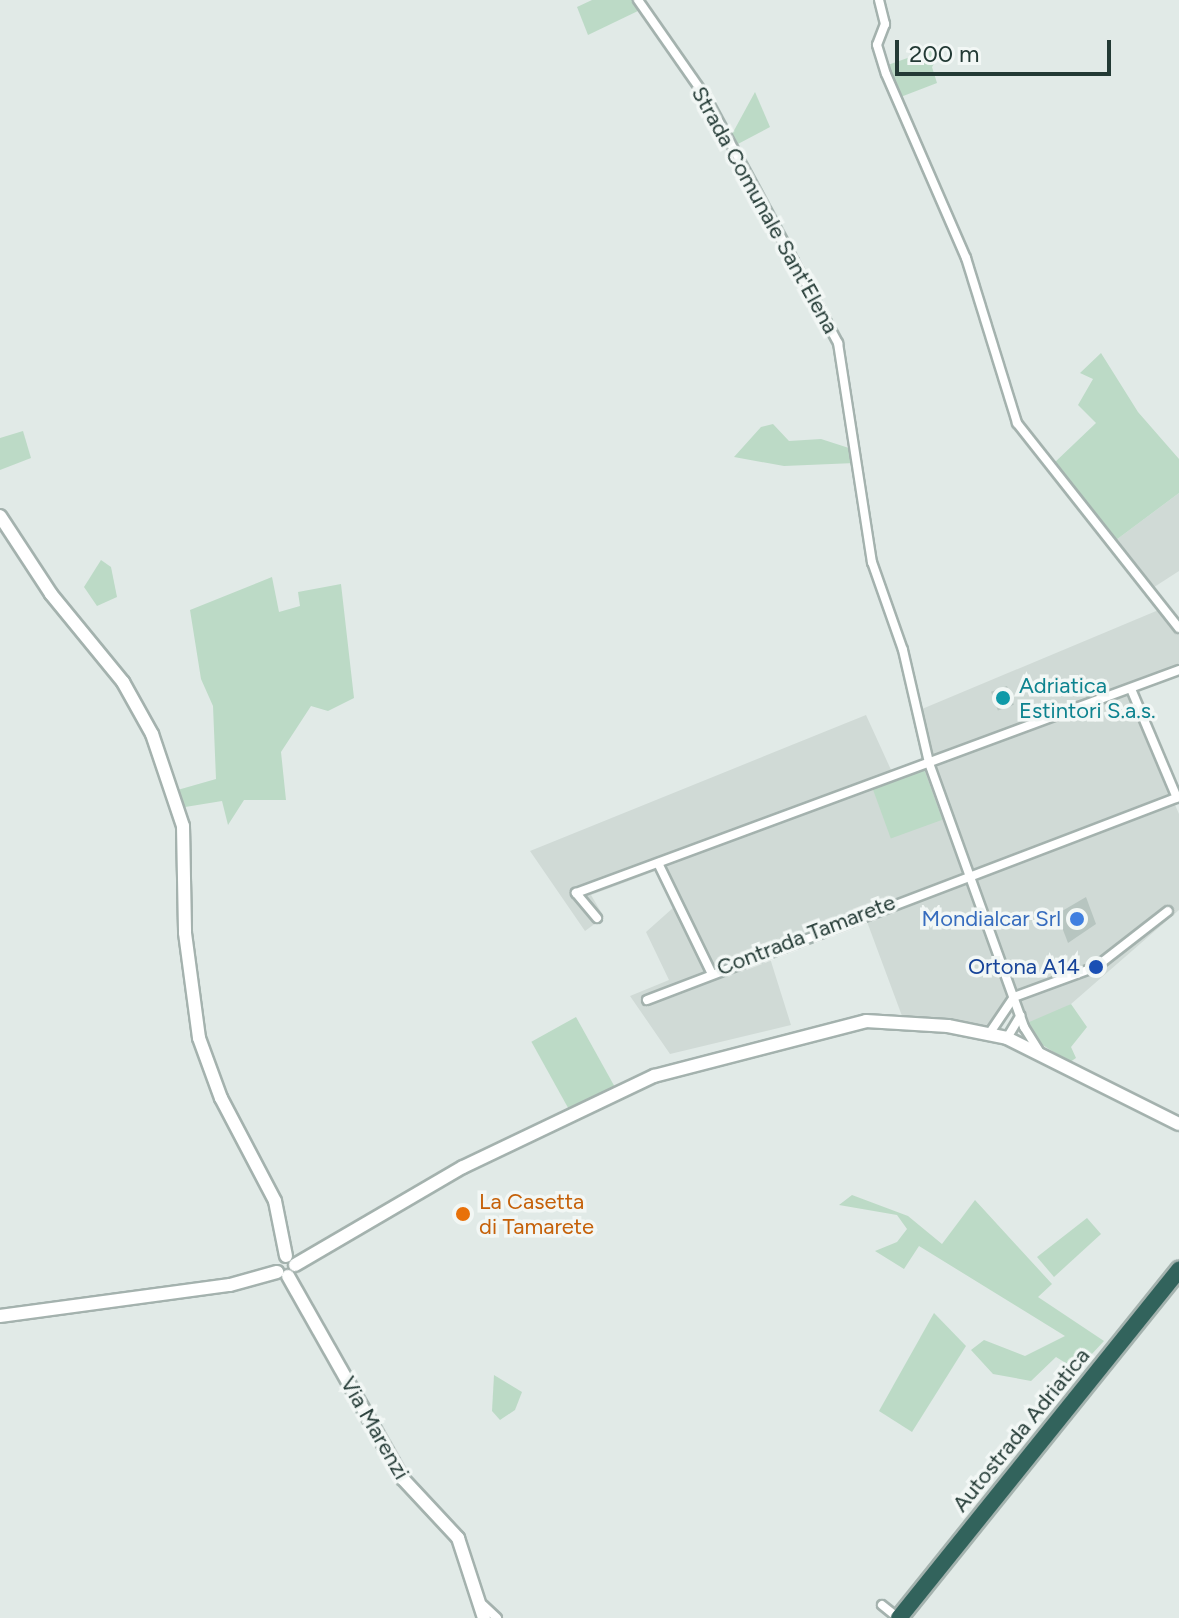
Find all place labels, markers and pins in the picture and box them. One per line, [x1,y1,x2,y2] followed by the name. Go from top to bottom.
[1019,672,1156,724] place label: Adriatica Estintori S.a.s.
[994,689,1012,707] marker: Adriatica Estintori S.a.s.
[922,906,1061,932] place label: Mondialcar Srl
[1068,910,1086,928] marker: Mondialcar Srl
[968,954,1080,980] place label: Ortona A14
[1087,958,1105,976] marker: Ortona A14
[479,1188,594,1240] place label: La Casetta di Tamarete
[454,1205,472,1223] marker: La Casetta di Tamarete

